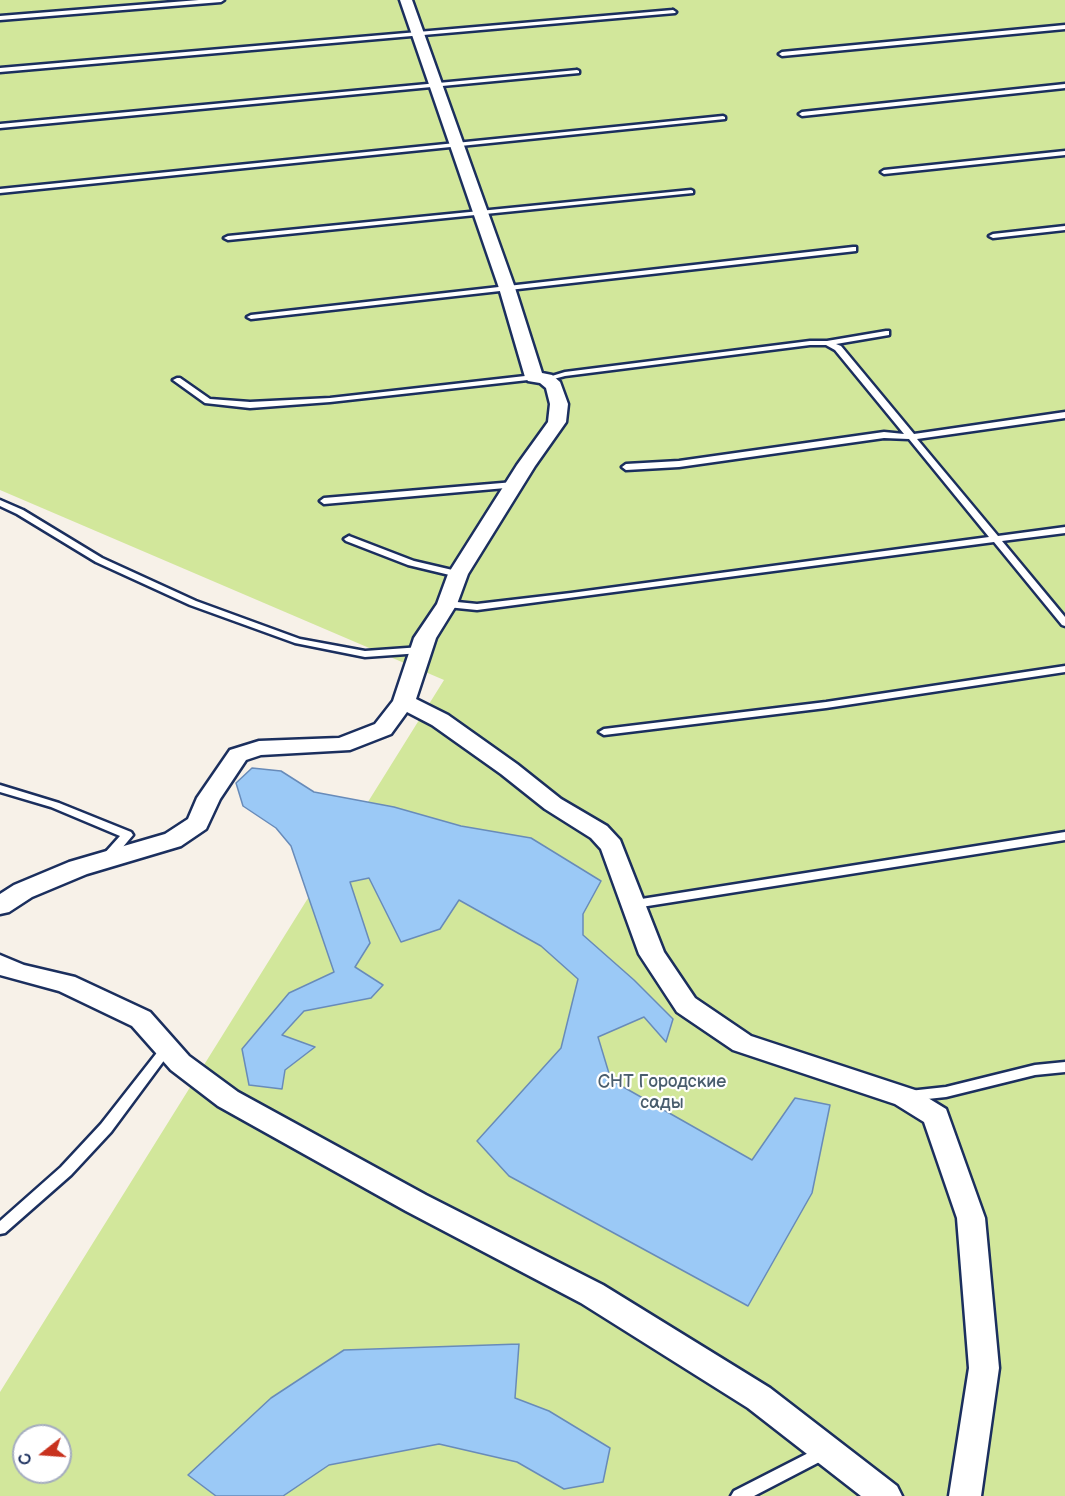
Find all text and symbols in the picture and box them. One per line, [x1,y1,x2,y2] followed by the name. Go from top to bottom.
[598,1071,726,1114] park label: СНТ Городские сады
[12,1424,72,1484] north arrow
[16,1451,37,1467] text: С

